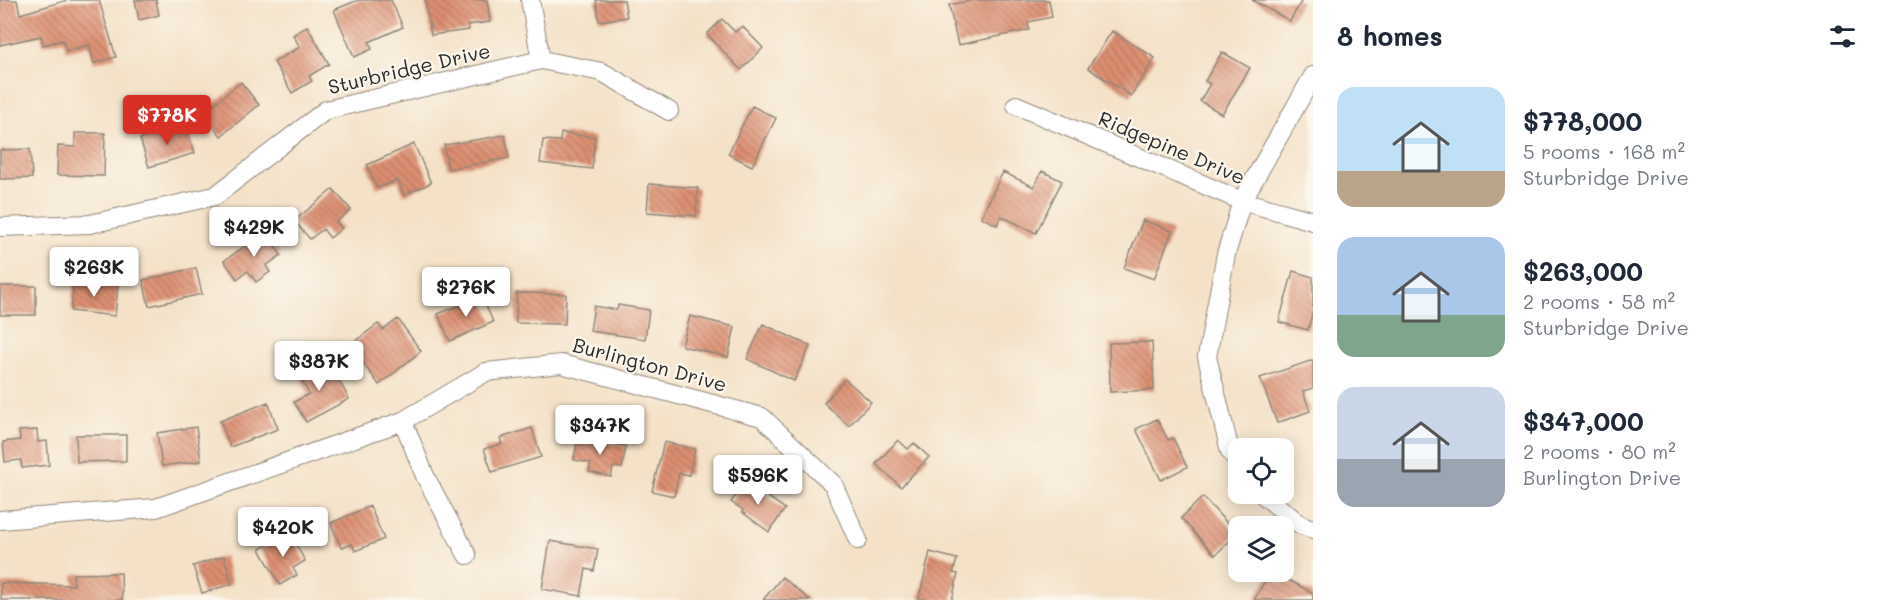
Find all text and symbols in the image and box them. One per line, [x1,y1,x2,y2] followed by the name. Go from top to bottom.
[1337,19,1443,53] text: 8 homes
[1826,20,1859,53] icon: filters
[325,37,493,99] street label: Sturbridge Drive
[125,95,209,146] pin: $778K
[137,101,197,127] text: $778K
[1095,104,1249,190] street label: Ridgepine Drive
[1523,104,1642,138] text: $778,000
[1385,111,1457,183] icon: home
[1523,138,1685,164] text: 5 rooms · 168 m²
[1523,164,1689,190] text: Sturbridge Drive
[212,207,296,258] pin: $429K
[223,213,285,239] text: $429K
[52,247,136,298] pin: $263K
[64,253,124,279] text: $263K
[1523,254,1643,288] text: $263,000
[1385,261,1457,333] icon: home
[424,267,508,318] pin: $276K
[436,273,496,299] text: $276K
[1523,288,1675,314] text: 2 rooms · 58 m²
[1523,314,1689,340] text: Sturbridge Drive
[570,331,730,397] street label: Burlington Drive
[277,341,361,392] pin: $387K
[288,347,350,373] text: $387K
[1523,404,1644,438] text: $347,000
[558,405,642,456] pin: $347K
[569,411,631,437] text: $347K
[1385,411,1457,483] icon: home
[1228,438,1294,582] map controls
[1228,438,1294,504] button: locate
[1523,438,1676,464] text: 2 rooms · 80 m²
[716,455,800,506] pin: $596K
[727,461,789,487] text: $596K
[1523,464,1681,490] text: Burlington Drive
[241,507,325,558] pin: $420K
[252,513,314,539] text: $420K
[1228,516,1294,582] button: layers

